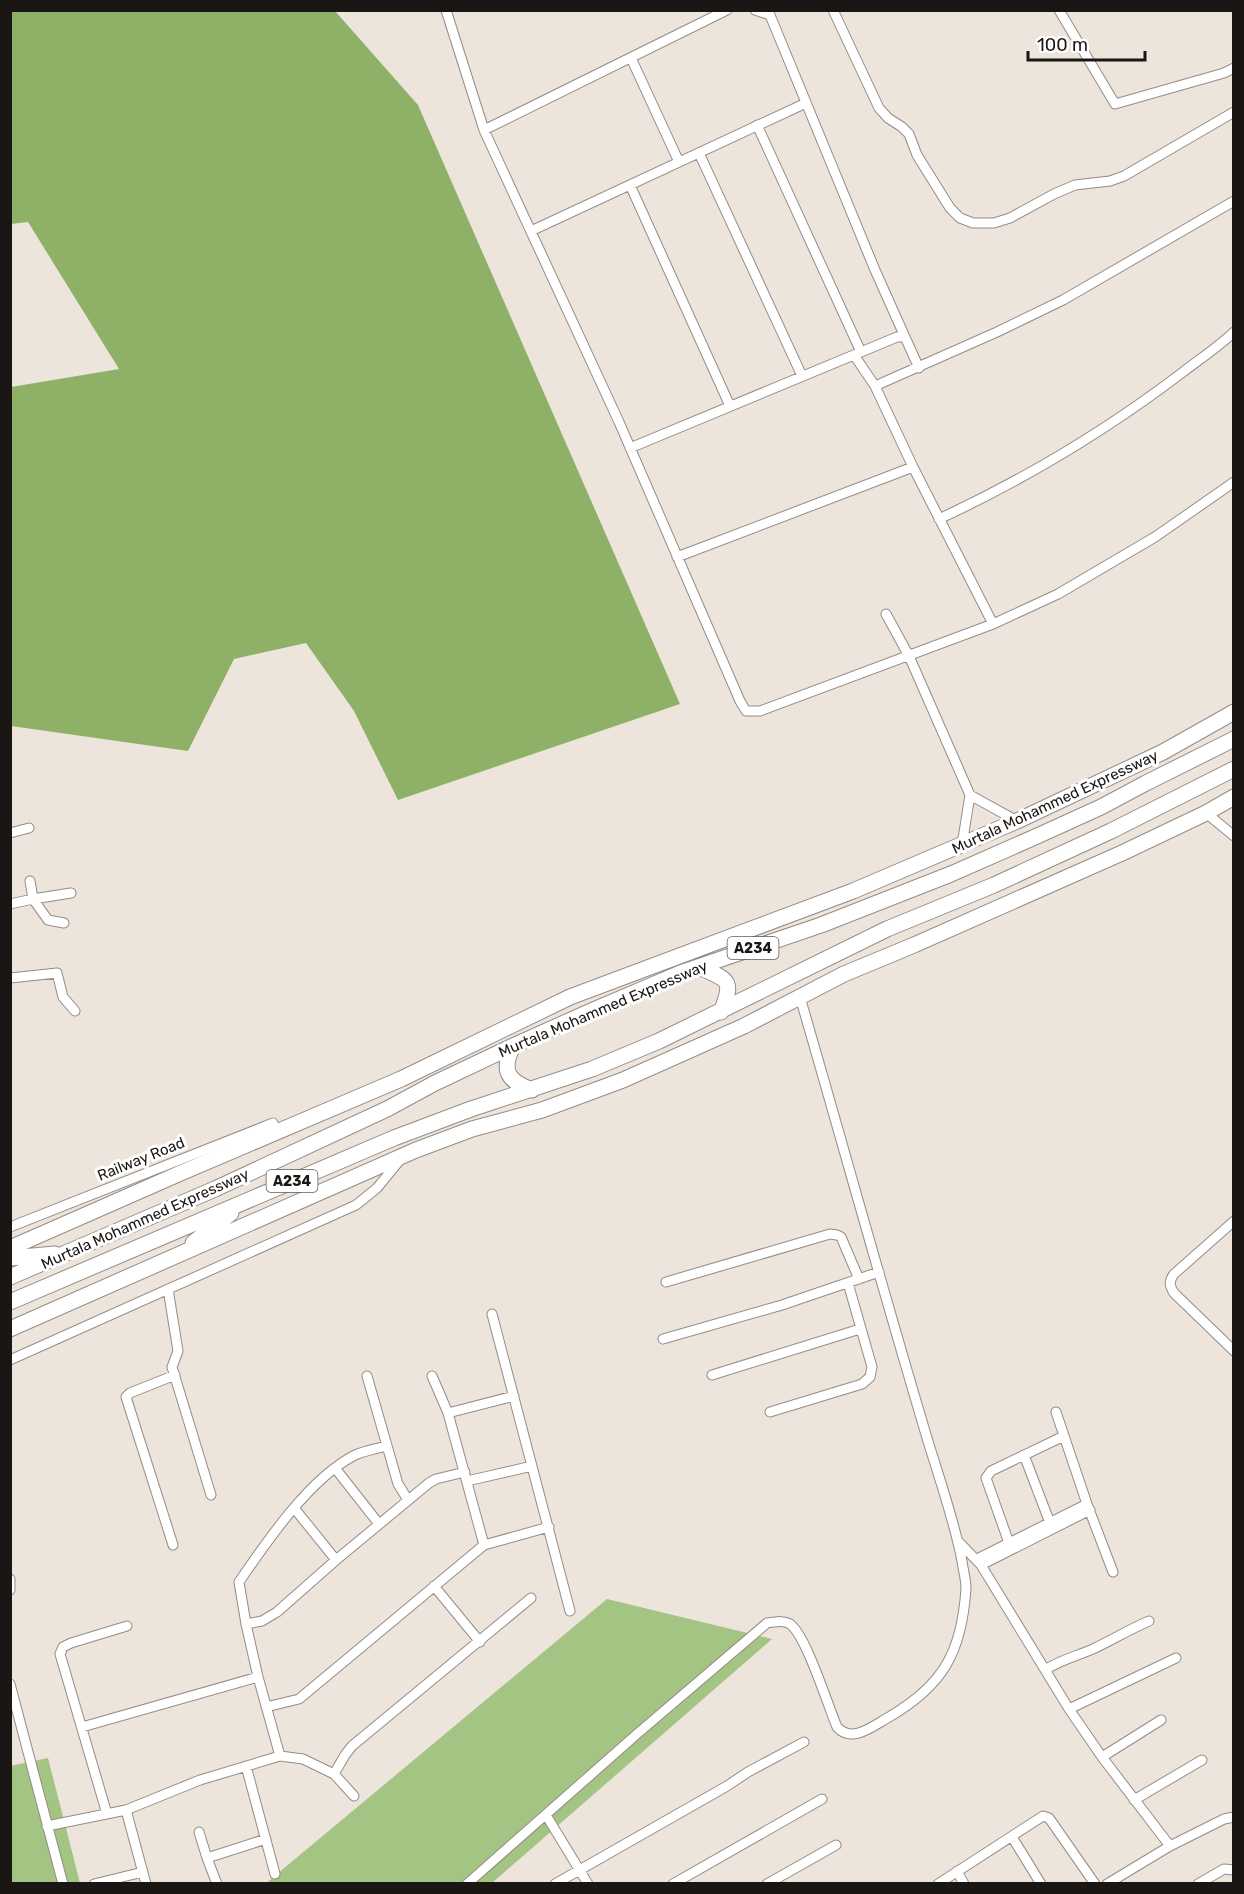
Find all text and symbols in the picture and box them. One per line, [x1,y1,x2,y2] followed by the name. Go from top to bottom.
[1028,24,1145,62] scale bar
[1037,34,1088,56] text: 100 m
[949,746,1161,858] street label: Murtala Mohammed Expressway
[728,937,778,959] road number: A234
[496,957,710,1061] street label: Murtala Mohammed Expressway
[95,1133,187,1185] street label: Railway Road
[38,1165,252,1273] street label: Murtala Mohammed Expressway
[266,1170,318,1192] road number: A234

